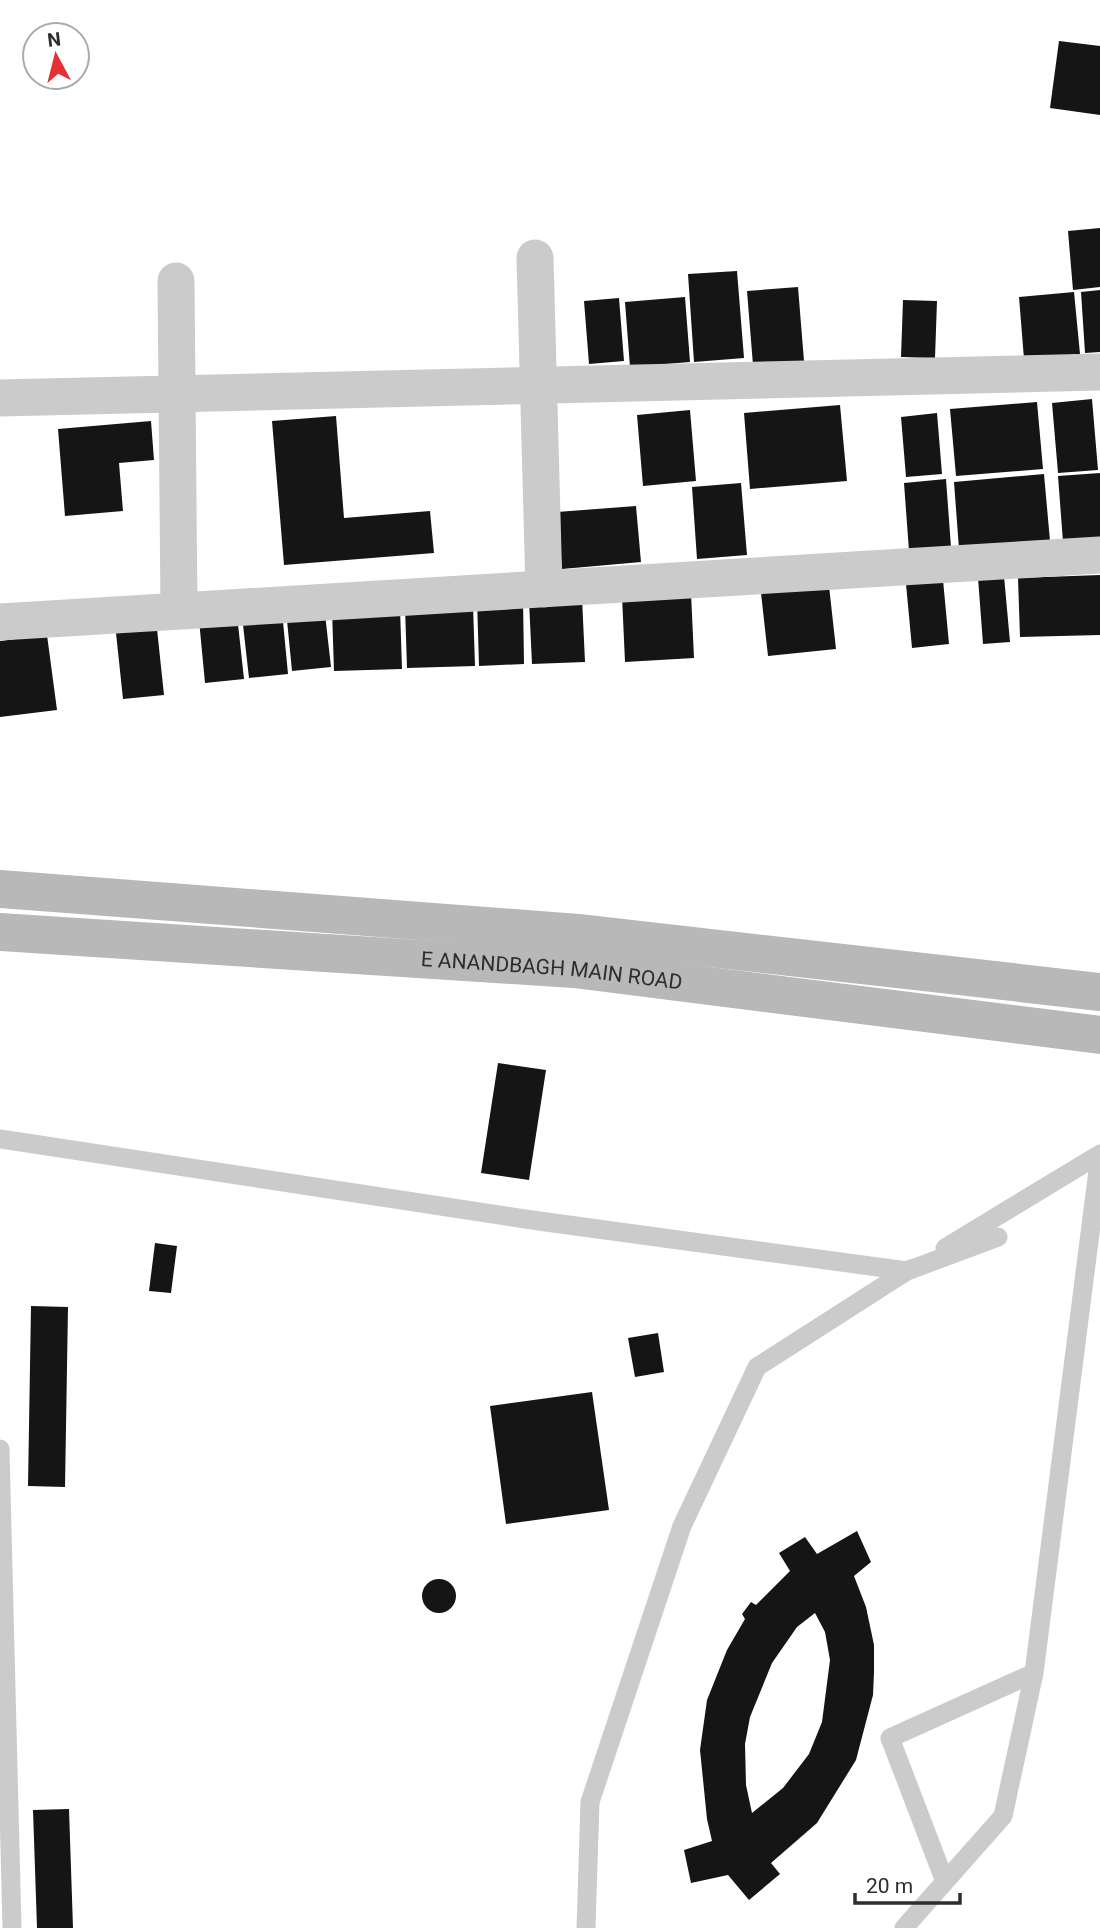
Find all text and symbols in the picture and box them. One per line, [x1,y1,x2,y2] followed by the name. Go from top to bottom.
[21,21,91,91] north arrow
[46,27,62,52] text: N
[420,947,684,994] street label: E ANANDBAGH MAIN ROAD
[855,1862,960,1906] scale bar
[866,1874,913,1898] text: 20 m

